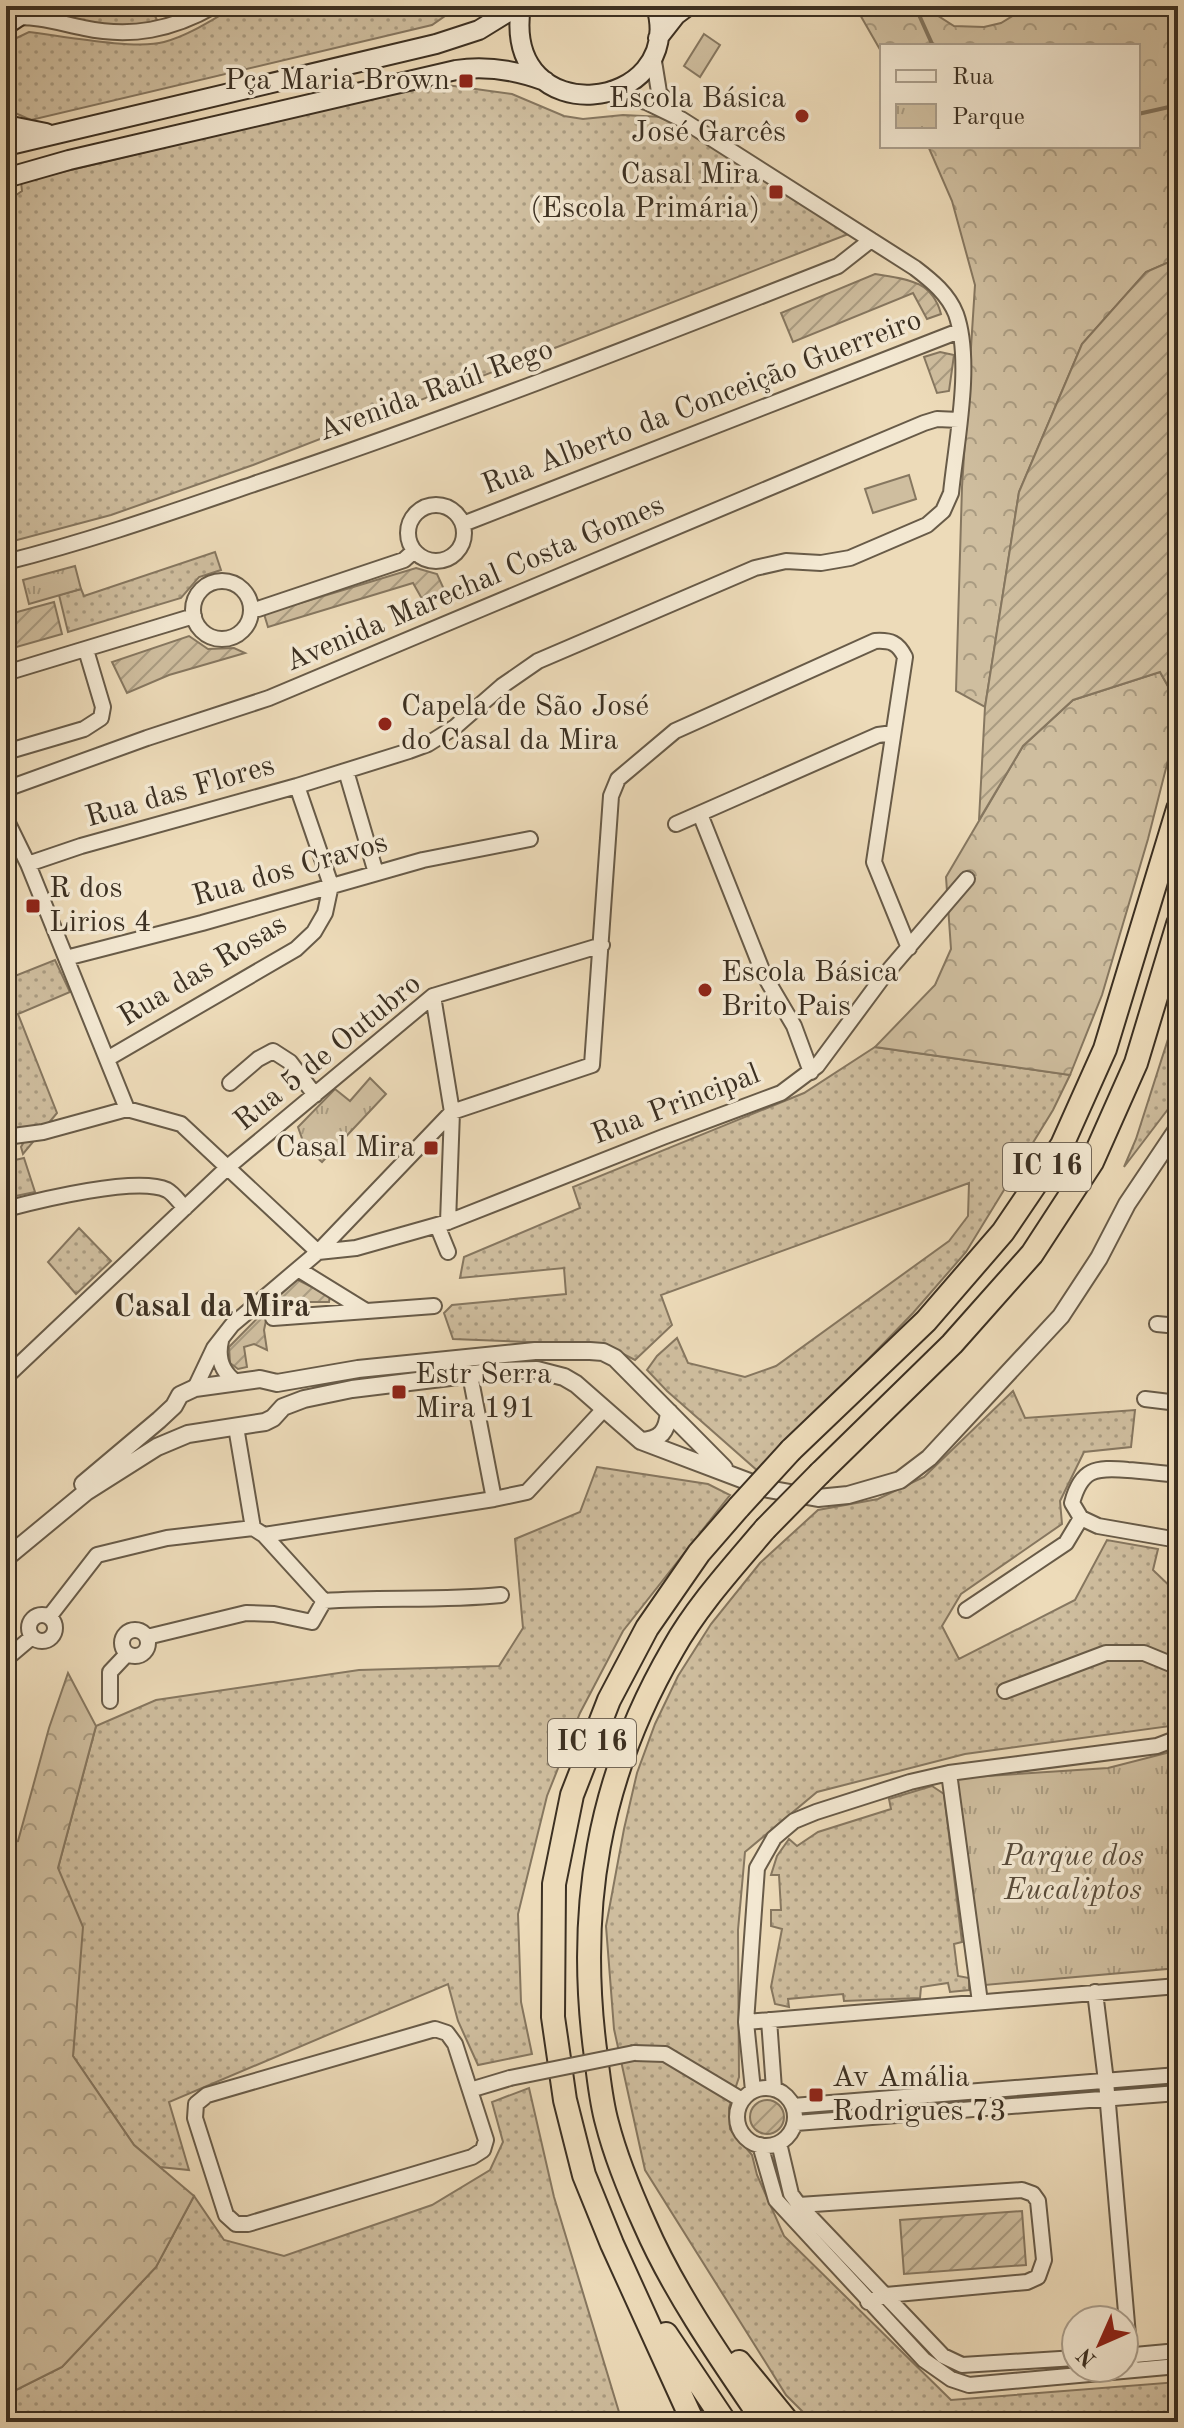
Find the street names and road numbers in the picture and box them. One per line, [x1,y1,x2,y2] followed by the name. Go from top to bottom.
[478,305,926,501] street label: Rua Alberto da Conceição Guerreiro
[315,335,557,447] street label: Avenida Raúl Rego
[281,490,669,678] street label: Avenida Marechal Costa Gomes
[82,751,278,833] street label: Rua das Flores
[189,828,391,912] street label: Rua dos Cravos
[114,909,292,1033] street label: Rua das Rosas
[229,969,427,1137] street label: Rua 5 de Outubro
[588,1059,764,1151] street label: Rua Principal
[1003,1143,1091,1191] road number: IC 16
[548,1719,636,1767] road number: IC 16

